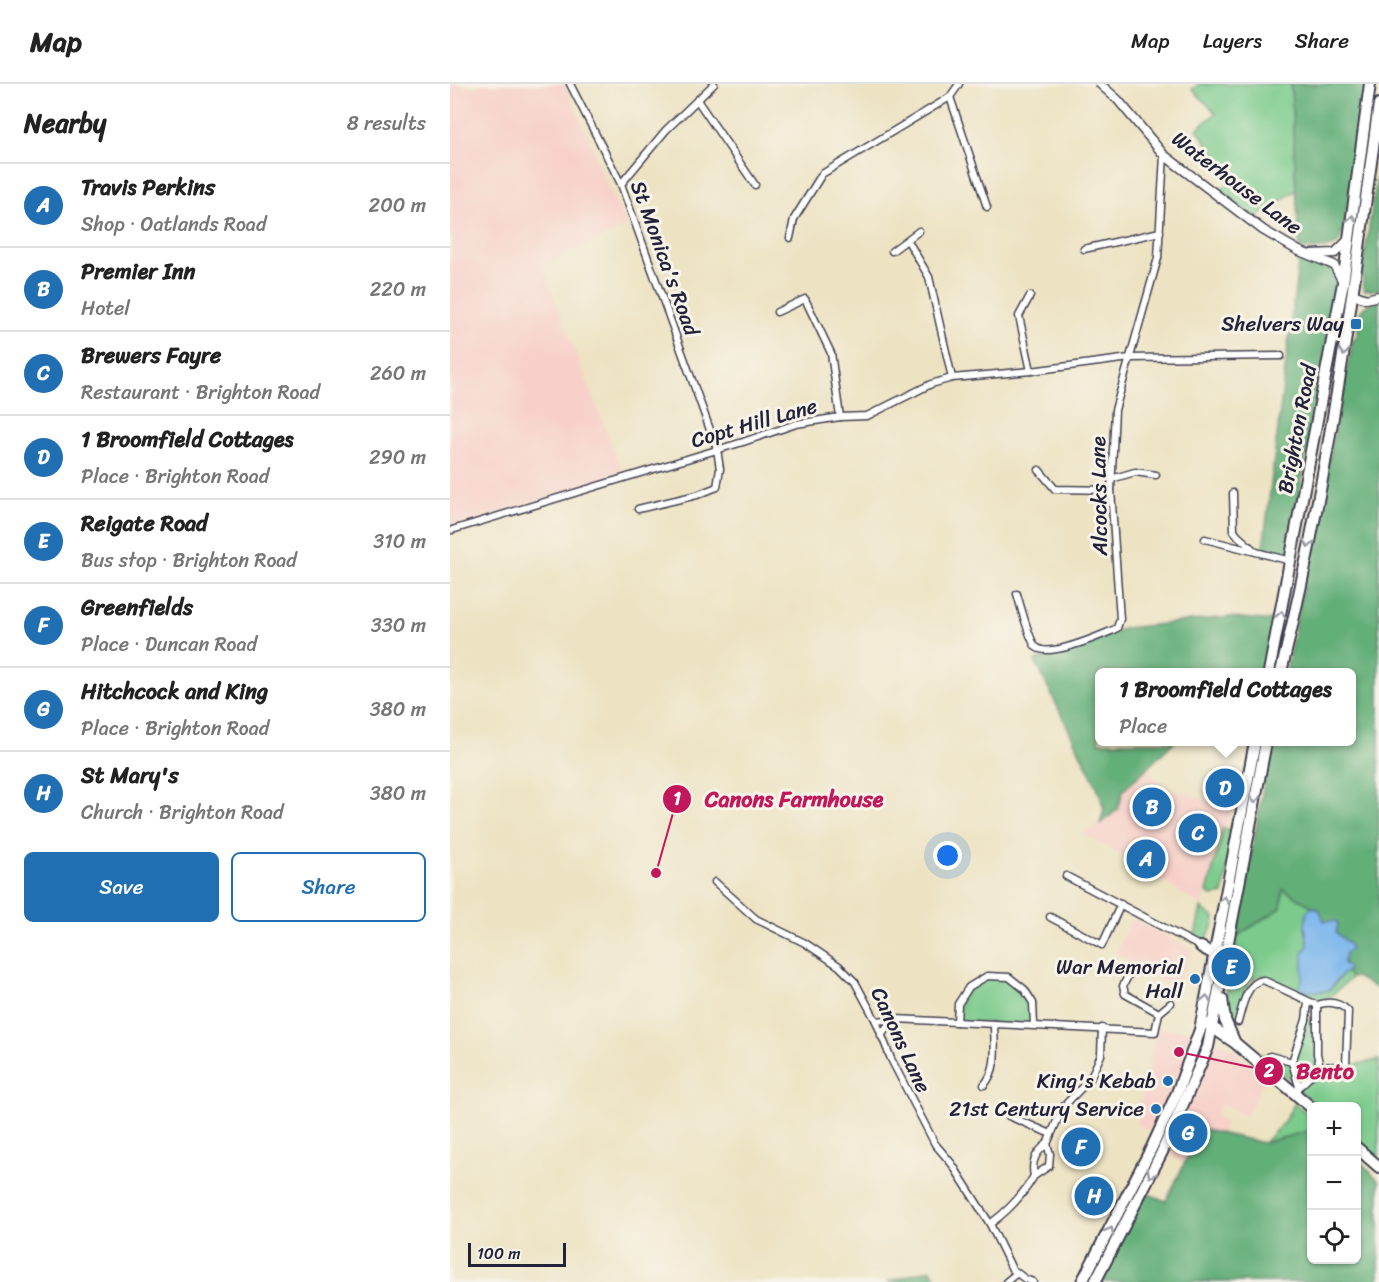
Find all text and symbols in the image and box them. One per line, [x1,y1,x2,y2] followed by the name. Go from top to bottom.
[30,17,82,66] text: Map
[1131,22,1170,60] text: Map
[1203,22,1262,60] text: Layers
[1295,22,1349,60] text: Share
[24,100,106,146] text: Nearby
[347,106,426,141] text: 8 results
[1163,121,1311,245] street label: Waterhouse Lane
[81,168,215,207] text: Travis Perkins
[619,175,711,343] street label: St Monica's Road
[37,188,50,223] text: A
[369,188,426,223] text: 200 m
[81,207,266,242] text: Shop · Oatlands Road
[1345,214,1358,223] one-way arrow
[81,252,195,291] text: Premier Inn
[37,272,50,307] text: B
[370,272,426,307] text: 220 m
[81,291,130,326] text: Hotel
[1221,305,1344,343] place label: Shelvers Way
[1349,317,1363,331] marker: Shelvers Way
[81,336,221,375] text: Brewers Fayre
[1338,347,1351,356] one-way arrow
[37,356,50,391] text: C
[370,356,426,391] text: 260 m
[1266,359,1328,497] street label: Brighton Road
[81,375,320,410] text: Restaurant · Brighton Road
[686,387,822,459] street label: Copt Hill Lane
[81,420,294,459] text: 1 Broomfield Cottages
[1079,436,1119,557] street label: Alcocks Lane
[38,440,49,475] text: D
[369,440,426,475] text: 290 m
[81,459,269,494] text: Place · Brighton Road
[81,504,208,543] text: Reigate Road
[38,524,49,559] text: E
[373,524,426,559] text: 310 m
[1303,538,1316,548] one-way arrow
[81,543,297,578] text: Bus stop · Brighton Road
[81,588,193,627] text: Greenfields
[38,608,49,643] text: F
[371,608,426,643] text: 330 m
[1273,610,1286,620] one-way arrow
[81,627,257,662] text: Place · Duncan Road
[1095,668,1356,746] popup
[1119,670,1332,709] text: 1 Broomfield Cottages
[81,672,268,711] text: Hitchcock and King
[37,692,50,727] text: G
[370,692,426,727] text: 380 m
[1119,709,1167,744] text: Place
[81,711,269,746] text: Place · Brighton Road
[81,756,179,795] text: St Mary's
[1206,766,1244,810] pin: D
[36,776,51,811] text: H
[370,776,426,811] text: 380 m
[662,779,895,819] callout: Canons Farmhouse
[704,780,884,819] text: Canons Farmhouse
[673,783,681,815] text: 1
[1132,784,1172,830] pin: B
[1249,794,1262,804] one-way arrow
[81,795,284,830] text: Church · Brighton Road
[1178,810,1218,855] pin: C
[1126,836,1166,882] pin: A
[933,841,962,870] your location
[24,852,219,922] button: Save
[231,852,426,922] button: Share
[1217,895,1230,905] one-way arrow
[1212,944,1250,990] pin: E
[1056,948,1184,1010] place label: War Memorial Hall
[1188,972,1202,986] marker: War Memorial Hall
[860,981,942,1100] street label: Canons Lane
[1200,995,1212,1004] one-way arrow
[1254,1051,1366,1091] callout: Bento
[1296,1052,1355,1091] text: Bento
[1263,1055,1275,1087] text: 2
[1037,1062,1156,1100] place label: King's Kebab
[1161,1074,1175,1088] marker: King's Kebab
[949,1090,1144,1128] place label: 21st Century Service
[1149,1102,1163,1116] marker: 21st Century Service
[1307,1102,1361,1264] map controls
[1307,1102,1361,1156] button: +
[1168,1110,1208,1156] pin: G
[1062,1124,1100,1170] pin: F
[1307,1156,1361,1210] button: −
[1146,1168,1158,1179] one-way arrow
[1074,1174,1114,1218] pin: H
[1307,1210,1361,1264] button: locate
[1103,1227,1114,1237] one-way arrow
[477,1239,521,1268] text: 100 m
[468,1240,566,1268] scale bar

